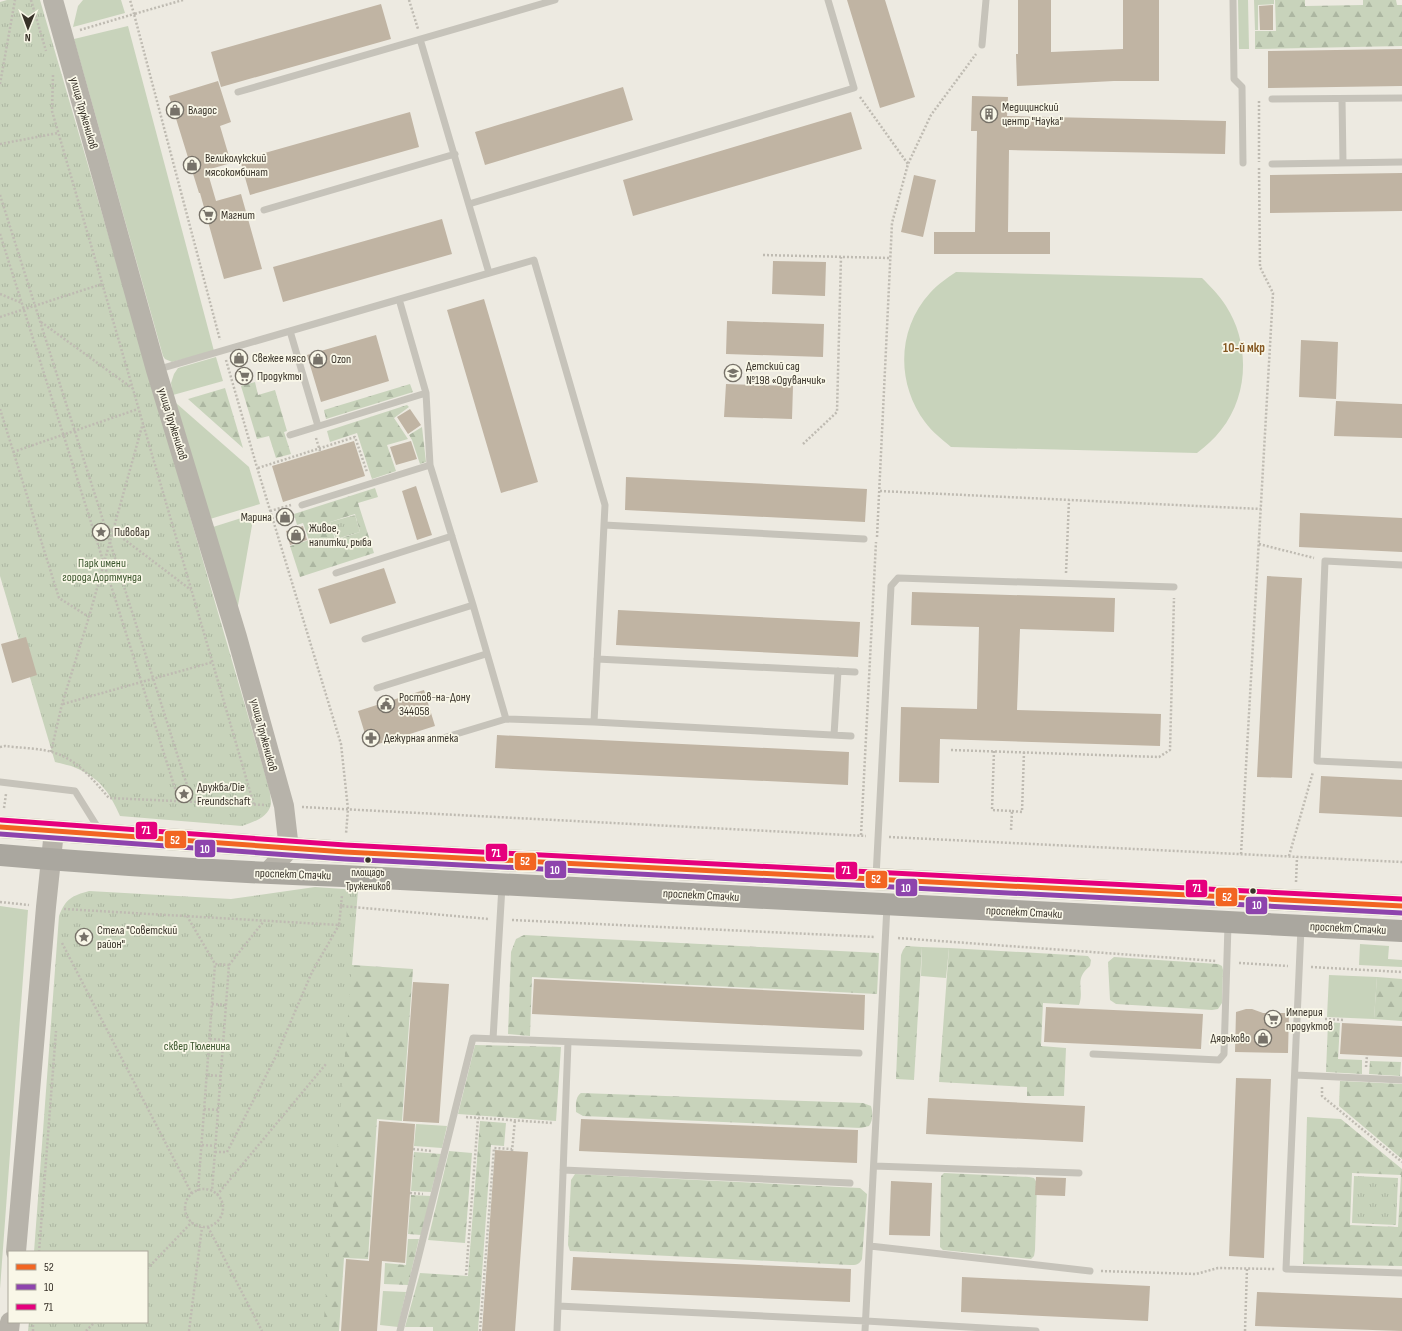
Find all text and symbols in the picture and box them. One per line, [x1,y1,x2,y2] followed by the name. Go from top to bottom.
[8,8,48,48] north arrow
[25,31,31,44] text: N
[66,75,101,151] street label: улица Тружеников
[165,100,185,120] shop icon: Владос
[1002,100,1063,129] place label: Медицинский центр "Наука"
[188,103,217,118] place label: Владос
[979,104,999,124] building icon: Медицинский центр "Наука"
[205,151,268,180] place label: Великолукский мясокомбинат
[182,155,202,175] shop icon: Великолукский мясокомбинат
[198,205,218,225] supermarket icon: Магнит
[221,208,255,223] place label: Магнит
[1223,340,1265,356] district label: 10-й мкр
[229,348,249,368] shop icon: Свежее мясо
[308,349,328,369] shop icon: Ozon
[252,351,306,366] place label: Свежее мясо
[331,352,351,367] place label: Ozon
[746,359,826,388] place label: Детский сад №198 «Одуванчик»
[723,363,743,383] school or university icon: Детский сад №198 «Одуванчик»
[234,366,254,386] supermarket icon: Продукты
[257,369,302,384] place label: Продукты
[154,386,191,462] street label: улица Тружеников
[275,507,295,527] shop icon: Марина
[241,510,272,525] place label: Марина
[309,521,372,550] place label: Живое, напитки, рыба
[91,522,111,542] place icon: Пивовар
[114,525,150,540] place label: Пивовар
[286,525,306,545] shop icon: Живое, напитки, рыба
[62,556,142,585] park label: Парк имени города Дортмунда
[399,690,471,719] place label: Ростов-на-Дону 344058
[376,694,396,714] public building icon: Ростов-на-Дону 344058
[247,697,280,773] street label: улица Тружеников
[361,728,381,748] pharmacy icon: Дежурная аптека
[384,731,459,746] place label: Дежурная аптека
[197,780,251,809] place label: Дружба/Die Freundschaft
[174,784,194,804] place icon: Дружба/Die Freundschaft
[135,821,158,840] line badge: 71
[141,824,151,837] text: 71
[164,830,187,849] line badge: 52
[170,834,180,847] text: 52
[194,839,216,858] line badge: 10
[200,843,210,856] text: 10
[485,843,508,862] line badge: 71
[491,847,501,860] text: 71
[514,852,537,871] line badge: 52
[363,855,373,865] marker: площадь Тружеников
[520,855,530,868] text: 52
[544,860,567,879] line badge: 10
[835,861,858,880] line badge: 71
[550,864,560,877] text: 10
[841,864,851,877] text: 71
[255,866,331,883] street label: проспект Стачки
[345,866,391,893] place label: площадь Тружеников
[865,870,888,889] line badge: 52
[871,873,881,886] text: 52
[895,878,918,897] line badge: 10
[1185,879,1208,898] line badge: 71
[901,882,911,895] text: 10
[1192,882,1202,895] text: 71
[662,886,740,905] street label: проспект Стачки
[1248,886,1258,896] unlabelled marker
[1215,887,1238,907] line badge: 52
[1222,891,1232,904] text: 52
[1245,896,1268,915] line badge: 10
[1252,899,1262,912] text: 10
[985,903,1063,922] street label: проспект Стачки
[1309,919,1387,938] street label: проспект Стачки
[97,923,177,952] place label: Стела "Советский район"
[74,927,94,947] place icon: Стела "Советский район"
[1286,1005,1333,1034] place label: Империя продуктов
[1263,1009,1283,1029] supermarket icon: Империя продуктов
[1253,1028,1273,1048] shop icon: Дядьково
[1210,1031,1250,1046] place label: Дядьково
[164,1039,231,1054] park label: сквер Тюленина
[8,1251,148,1323] legend
[44,1260,54,1275] text: 52
[44,1280,54,1295] text: 10
[44,1300,54,1315] text: 71

